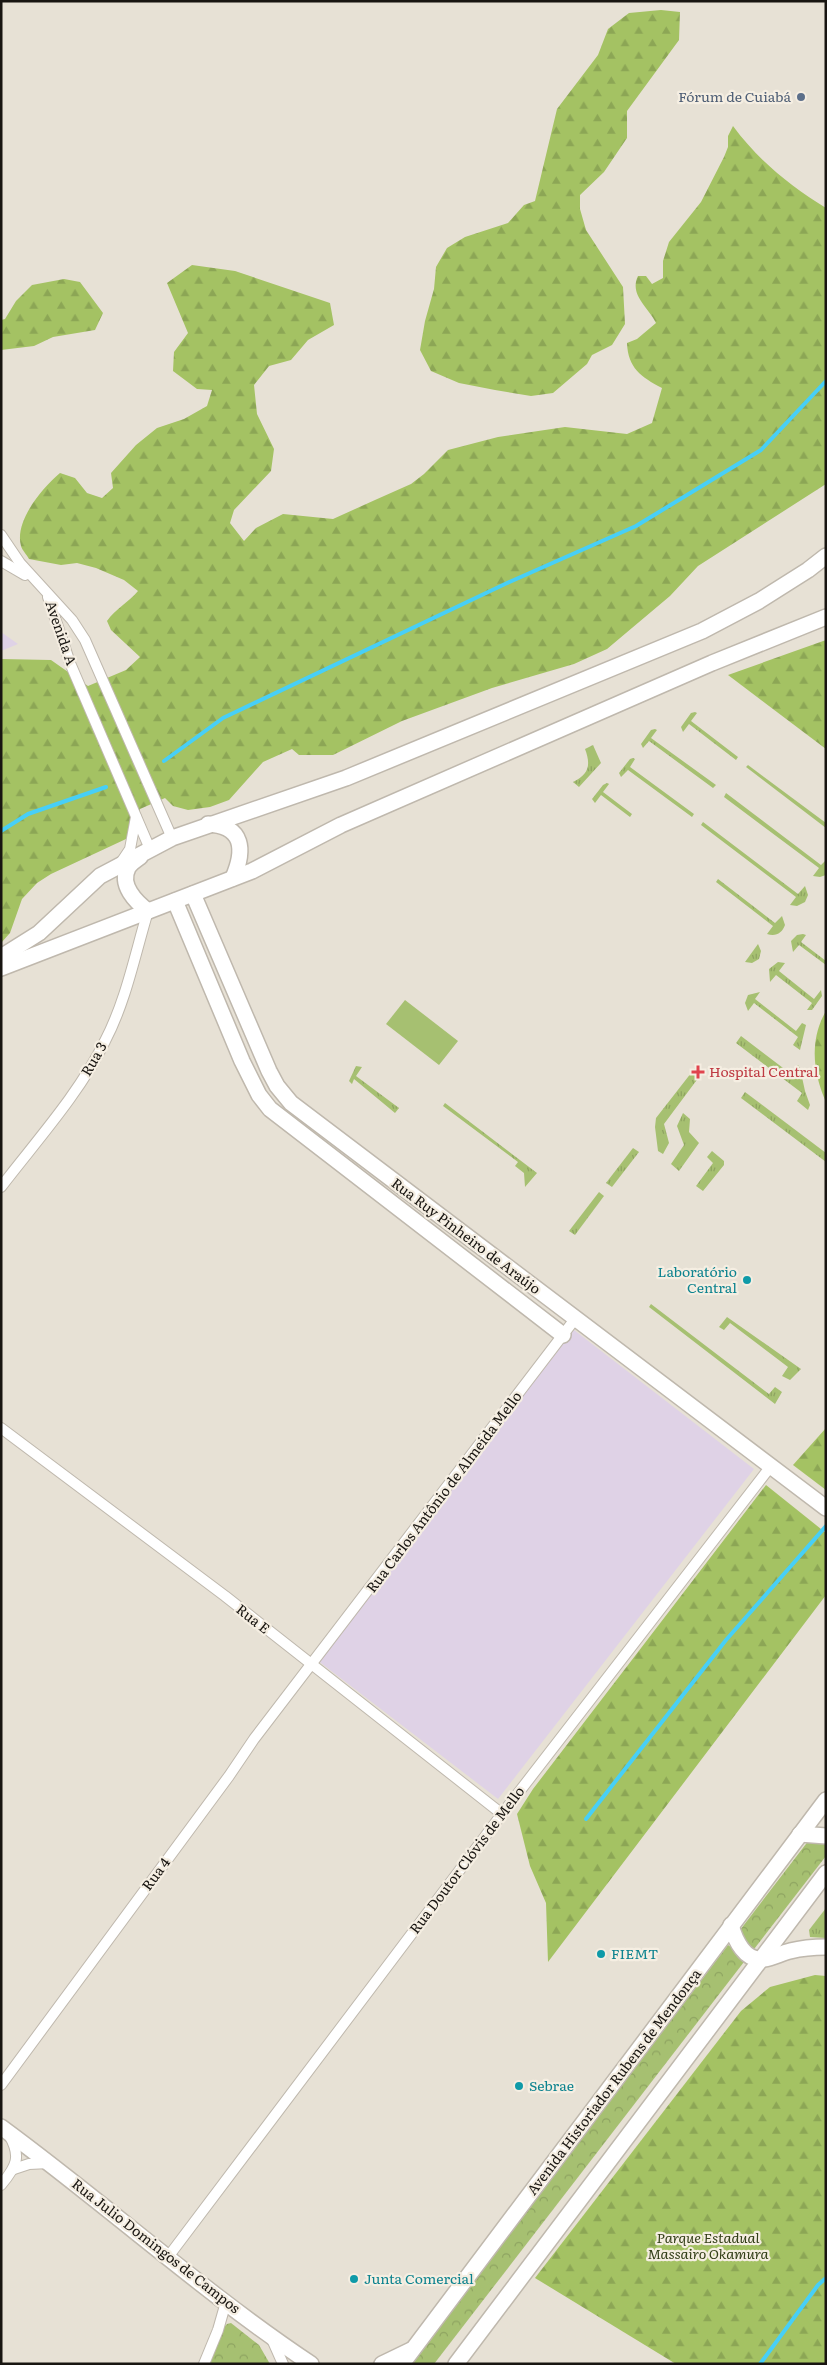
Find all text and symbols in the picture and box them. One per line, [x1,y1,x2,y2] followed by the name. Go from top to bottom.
[678,86,791,106] place label: Fórum de Cuiabá
[795,91,807,103] marker: Fórum de Cuiabá
[42,598,83,668] street label: Avenida A
[75,1038,111,1079] street label: Rua 3
[709,1061,819,1081] place label: Hospital Central
[691,1065,705,1079] marker: Hospital Central
[388,1172,545,1298] street label: Rua Ruy Pinheiro de Araújo
[658,1261,737,1297] place label: Laboratório Central
[741,1274,753,1286] marker: Laboratório Central
[361,1387,526,1596] street label: Rua Carlos Antônio de Almeida Mello
[233,1599,275,1638] street label: Rua E
[404,1781,528,1937] street label: Rua Doutor Clóvis de Mello
[136,1853,174,1894] street label: Rua 4
[611,1943,658,1963] place label: FIEMT
[595,1948,607,1960] marker: FIEMT
[521,1964,705,2199] street label: Avenida Historiador Rubens de Mendonça
[529,2075,574,2095] place label: Sebrae
[513,2080,525,2092] marker: Sebrae
[68,2173,245,2317] street label: Rua Julio Domingos de Campos
[648,2227,768,2263] park label: Parque Estadual Massairo Okamura
[364,2268,474,2288] place label: Junta Comercial
[348,2273,360,2285] marker: Junta Comercial

